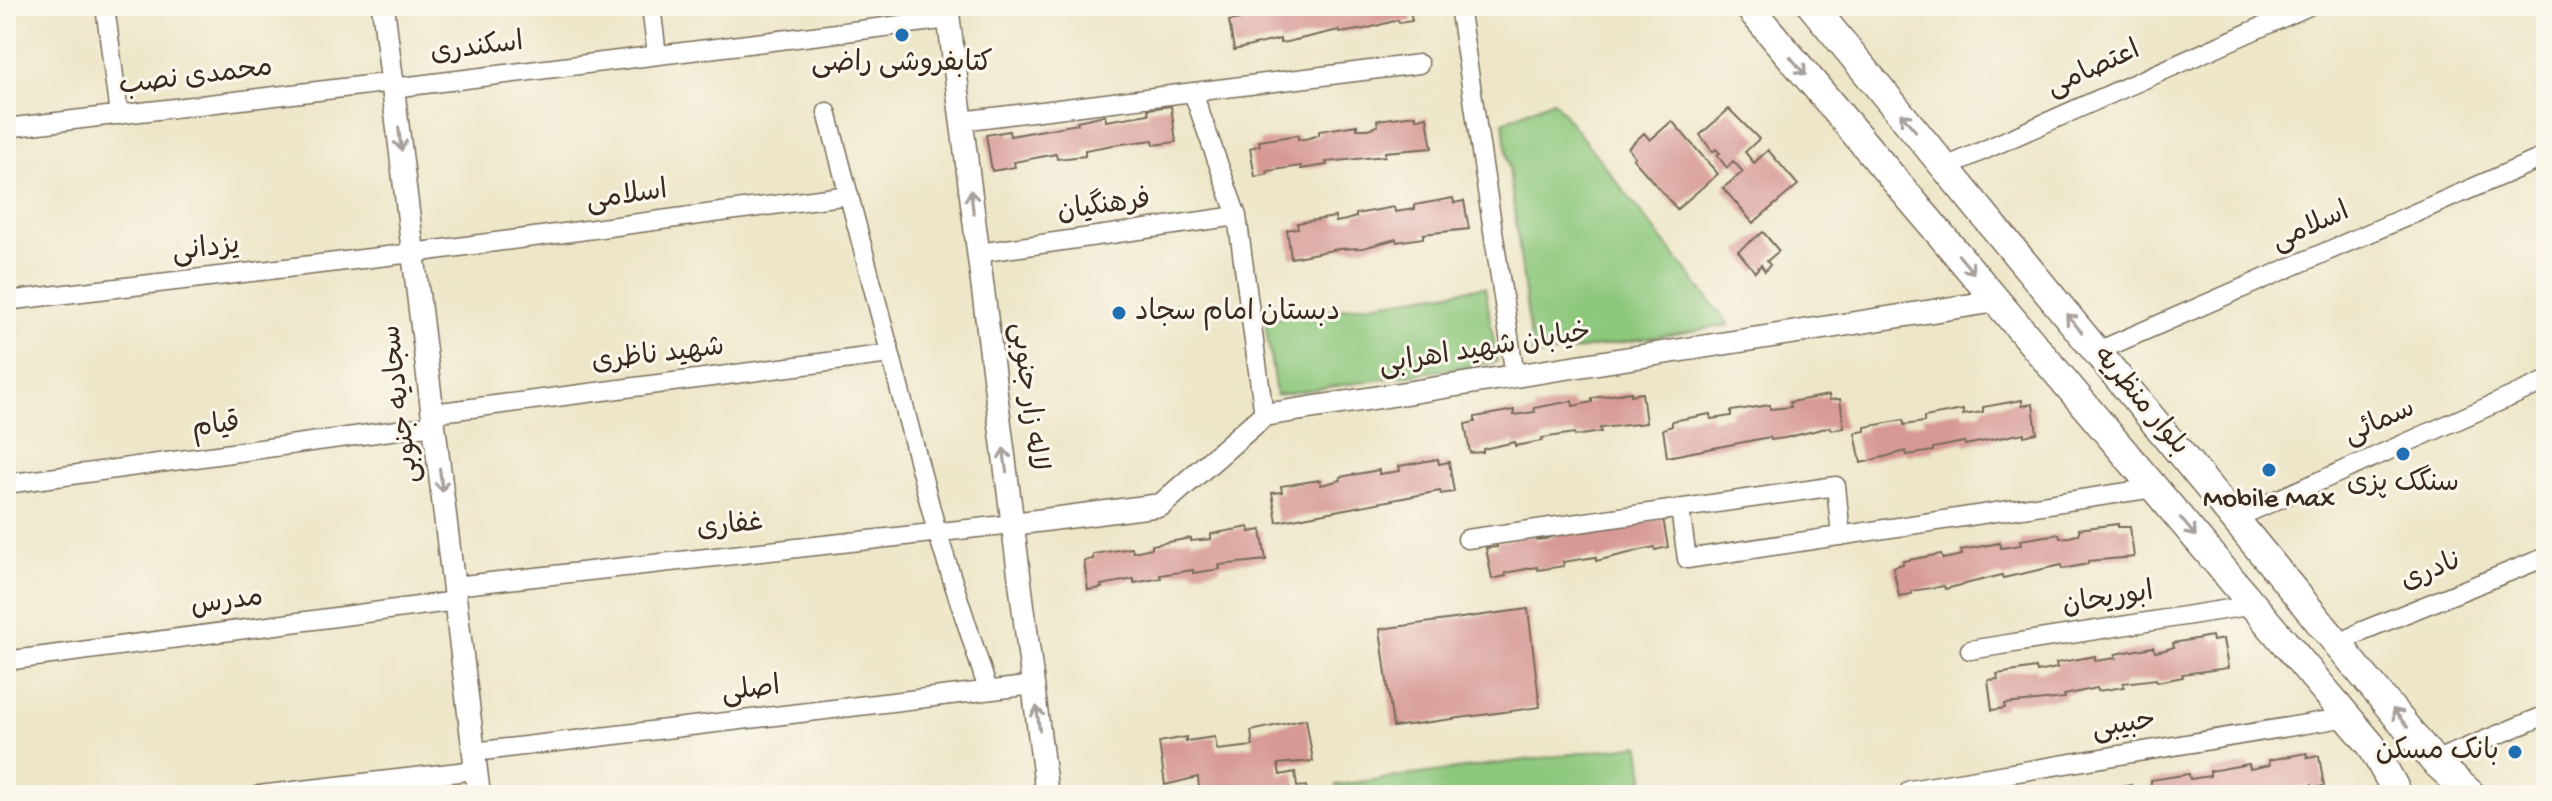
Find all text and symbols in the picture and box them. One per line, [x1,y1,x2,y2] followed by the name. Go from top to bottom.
[893,26,911,44] marker: کتابفروشی راضی
[429,27,525,71] street label: اسکندری
[2042,35,2146,105] street label: اعتصامی
[811,48,993,81] place label: کتابفروشی راضی
[117,52,275,104] street label: محمدی نصب
[1789,55,1807,75] one-way arrow
[1899,113,1917,133] one-way arrow
[392,125,407,152] one-way arrow
[584,175,670,219] street label: اسلامی
[1055,180,1153,230] street label: فرهنگیان
[964,190,979,215] one-way arrow
[2267,196,2355,260] street label: اسلامی
[170,229,242,271] street label: یزدانی
[1957,254,1975,274] one-way arrow
[1135,297,1340,331] place label: دبستان امام سجاد
[1110,304,1128,322] marker: دبستان امام سجاد
[2065,313,2083,333] one-way arrow
[1377,317,1593,383] street label: خیابان شهید اهرابی
[1002,321,1052,473] street label: لاله زار جنوبی
[376,323,428,485] street label: سجادیه جنوبی
[590,331,726,381] street label: شهید ناظری
[2085,341,2195,463] street label: بلوار منظریه
[2339,393,2421,453] street label: سمائی
[190,407,242,448] street label: قیام
[2394,445,2412,463] marker: سنگک پزی
[997,448,1012,473] one-way arrow
[2260,461,2278,479] marker: Mobile Max
[2347,464,2459,501] place label: سنگک پزی
[434,467,449,493] one-way arrow
[2203,484,2335,517] place label: Mobile Max
[695,507,765,547] street label: غفاری
[2179,517,2197,537] one-way arrow
[2396,545,2468,599] street label: نادری
[2060,577,2156,623] street label: ابوریحان
[189,582,265,624] street label: مدرس
[720,671,782,711] street label: اصلی
[1030,705,1045,732] one-way arrow
[2090,705,2158,747] street label: حبیبی
[2391,708,2408,729] one-way arrow
[2376,736,2499,769] place label: بانک مسکن
[2506,743,2524,761] marker: بانک مسکن

